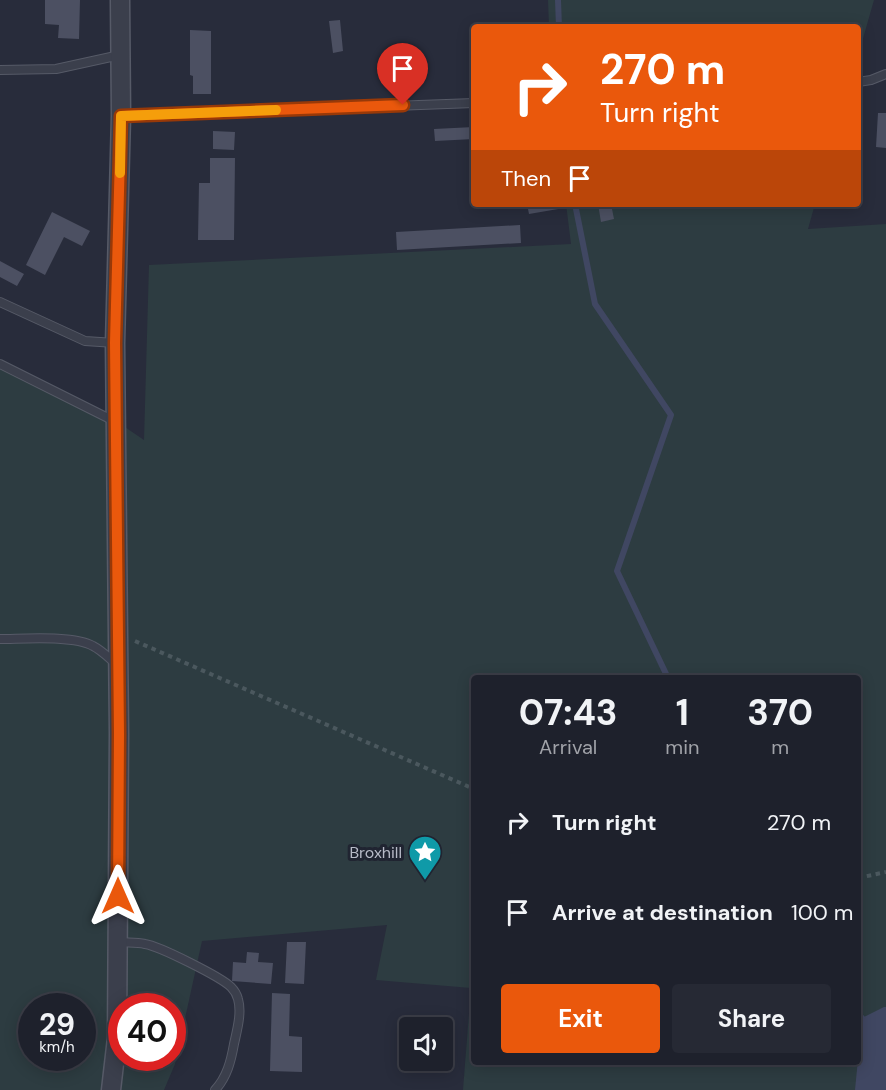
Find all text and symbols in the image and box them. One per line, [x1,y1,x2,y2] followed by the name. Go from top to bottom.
[600,42,725,97] text: 270 m
[377,43,428,105] pin
[501,48,579,126] icon: right
[386,52,419,85] icon: arrive
[600,95,720,130] text: Turn right
[563,162,596,195] icon: arrive
[501,164,551,193] text: Then
[519,689,618,736] text: 07:43
[676,689,689,736] text: 1
[747,689,813,736] text: 370
[539,734,597,760] text: Arrival
[665,734,699,760] text: min
[771,734,789,760] text: m
[501,806,534,839] icon: right
[552,808,657,837] text: Turn right
[767,808,831,837] text: 270 m
[407,834,443,881] place icon: Broxhill
[349,842,402,863] place label: Broxhill
[86,864,150,928] position arrow
[501,896,534,929] icon: arrive
[552,898,773,927] text: Arrive at destination
[791,898,853,927] text: 100 m
[501,984,660,1053] button: Exit
[672,984,831,1053] button: Share
[108,993,186,1071] speed limit sign: 40
[39,1005,75,1044] text: 29
[399,1017,453,1071] map controls
[399,1017,453,1071] button: sound
[39,1037,75,1057] text: km/h

